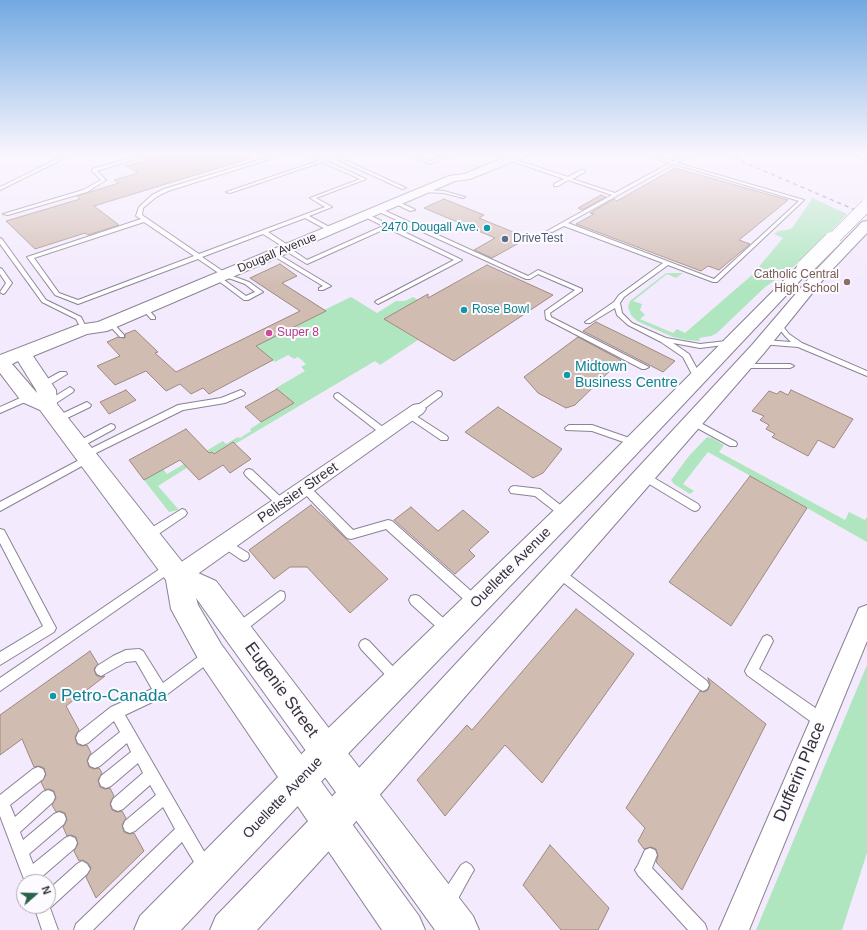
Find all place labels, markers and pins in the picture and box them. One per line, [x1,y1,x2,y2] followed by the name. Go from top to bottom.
[381,221,479,235] place label: 2470 Dougall Ave.
[482,223,492,233] marker: 2470 Dougall Ave.
[513,232,563,246] place label: DriveTest
[500,234,510,244] marker: DriveTest
[754,268,839,296] place label: Catholic Central High School
[842,277,852,287] marker: Catholic Central High School
[472,303,529,317] place label: Rose Bowl
[459,305,469,315] marker: Rose Bowl
[277,326,319,340] place label: Super 8
[264,328,274,338] marker: Super 8
[575,359,678,392] place label: Midtown Business Centre
[562,370,572,380] marker: Midtown Business Centre
[61,686,167,706] place label: Petro-Canada
[48,691,58,701] marker: Petro-Canada

